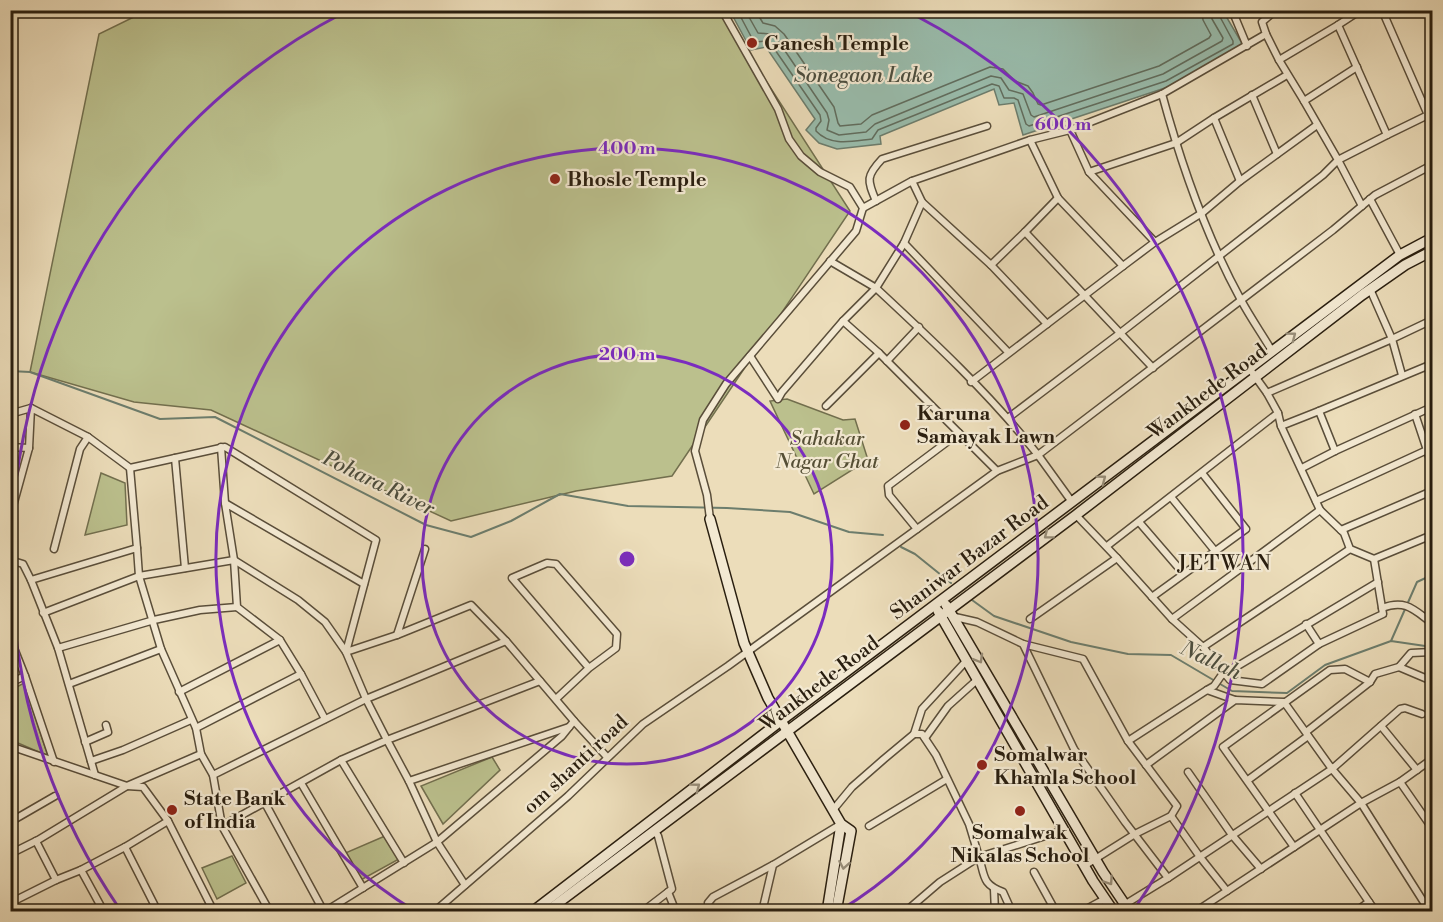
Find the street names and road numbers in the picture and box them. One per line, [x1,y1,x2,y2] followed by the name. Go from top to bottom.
[1142,339,1273,446] street label: Wankhede Road
[886,490,1055,626] street label: Shaniwar Bazar Road
[754,631,885,738] street label: Wankhede Road
[518,710,634,820] street label: om shanti road

